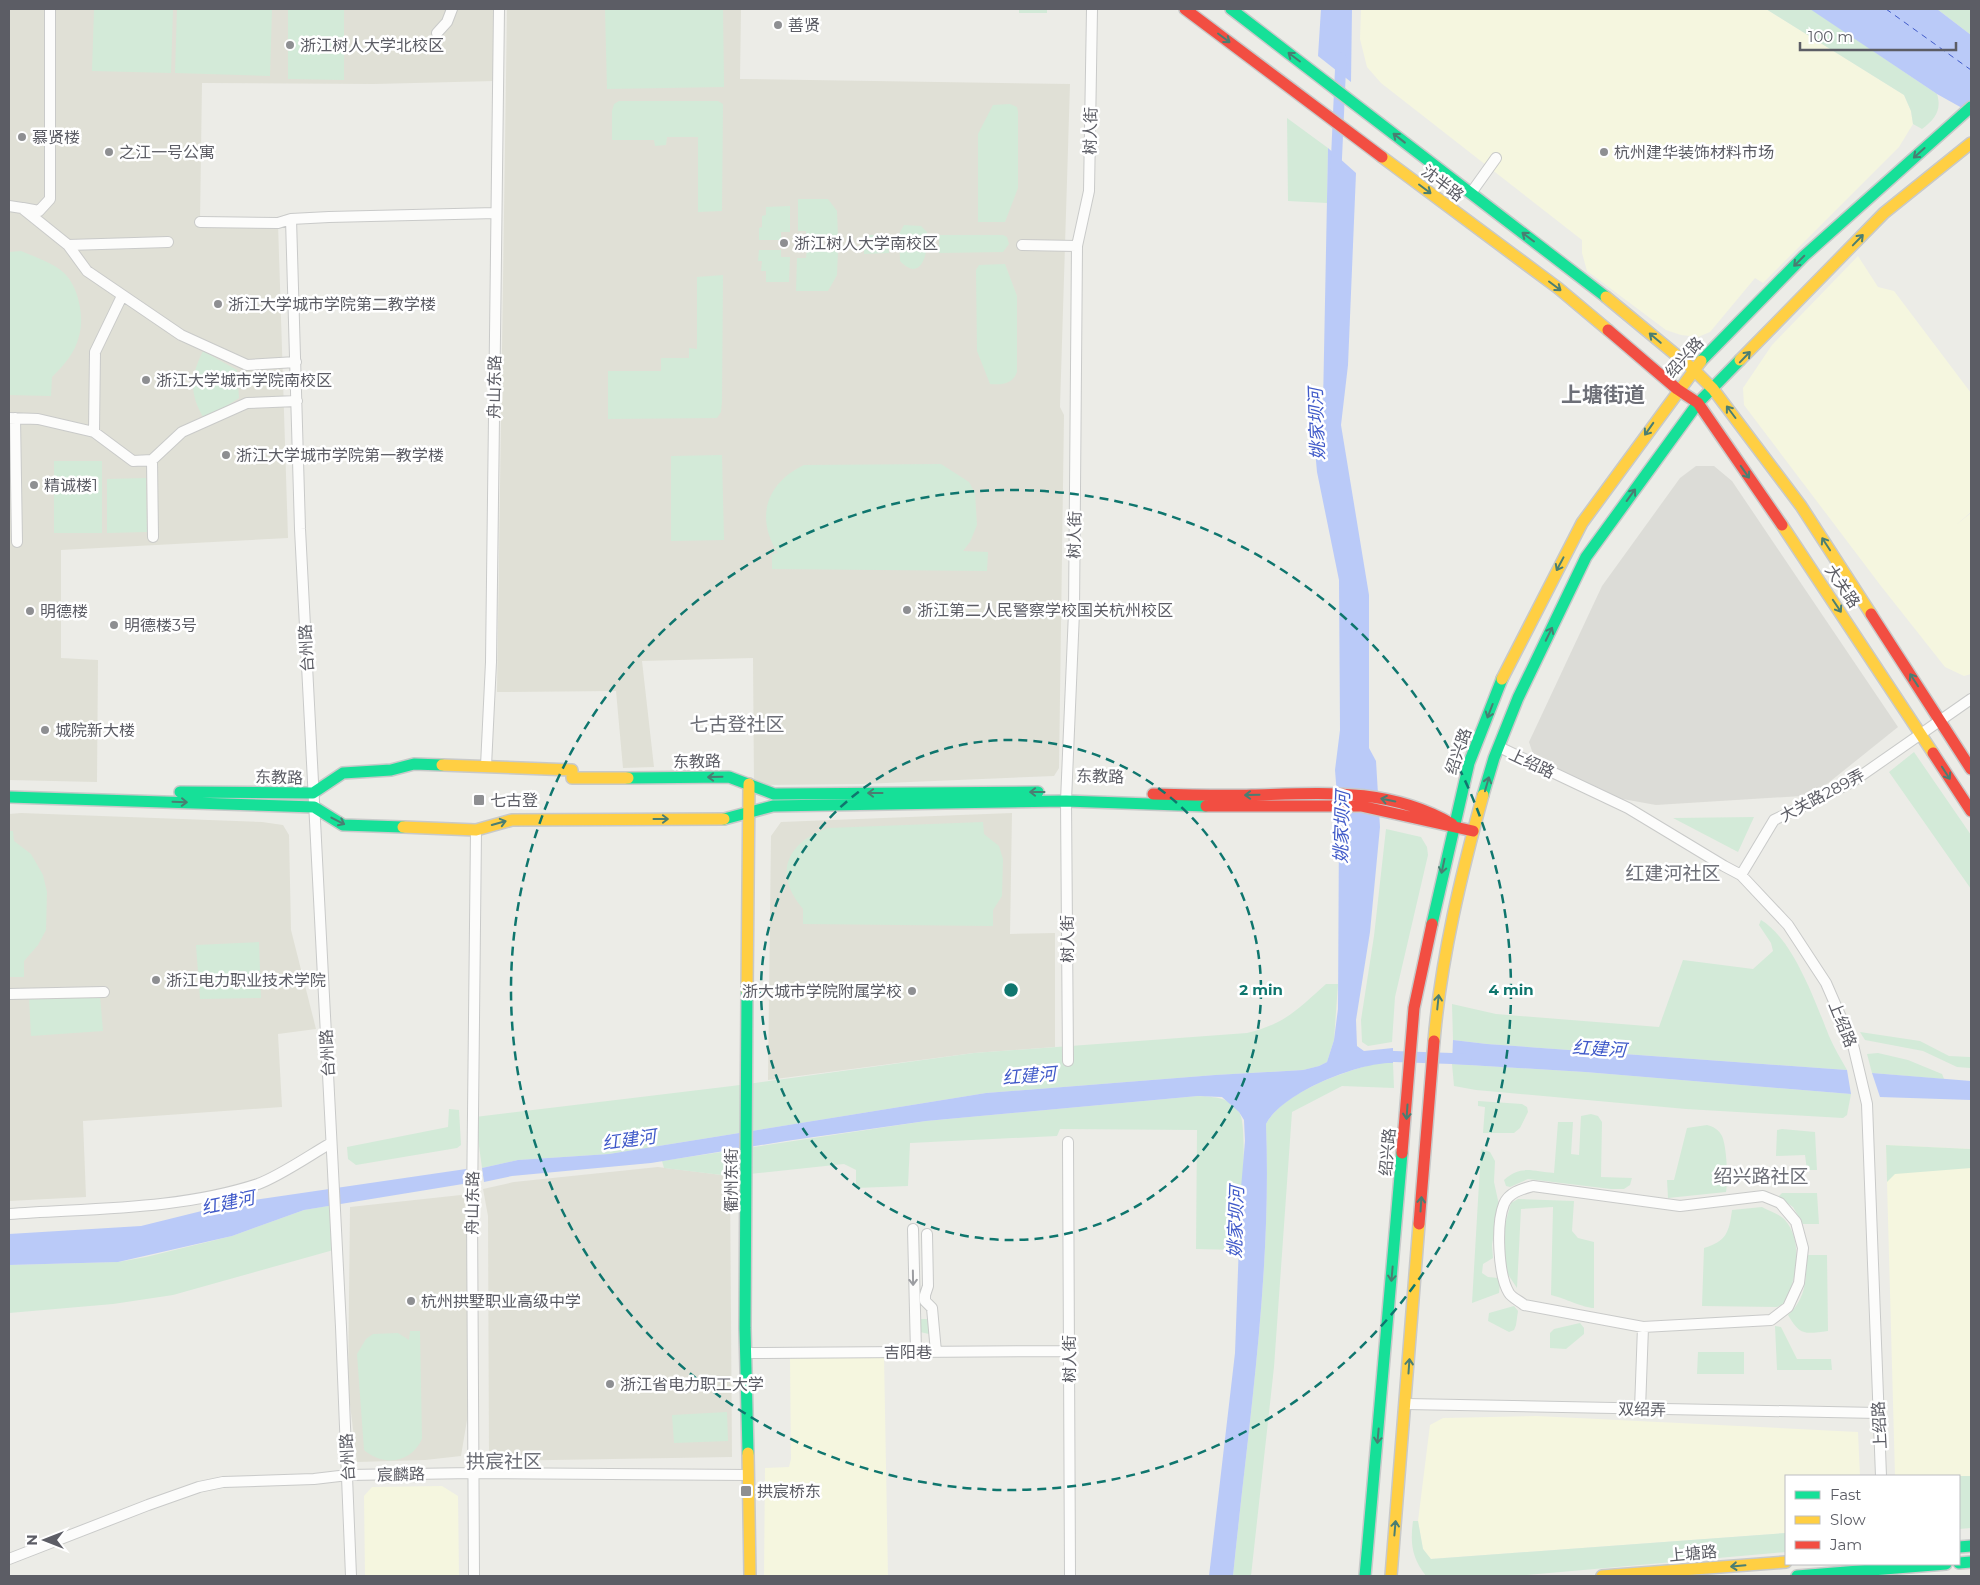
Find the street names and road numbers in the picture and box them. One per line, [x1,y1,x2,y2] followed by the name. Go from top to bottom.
[1081,107,1100,155] street label: 树人街
[1418,161,1468,205] street label: 沈半路
[1661,333,1707,382] street label: 绍兴路
[484,355,505,419] street label: 舟山东路
[1065,511,1084,559] street label: 树人街
[1821,561,1864,611] street label: 大关路
[296,624,317,672] street label: 台州路
[1442,725,1475,777] street label: 绍兴路
[1506,745,1558,782] street label: 上绍路
[673,752,721,771] street label: 东教路
[1777,765,1868,826] street label: 大关路289弄
[1076,767,1124,786] street label: 东教路
[255,768,303,787] street label: 东教路
[1058,915,1077,963] street label: 树人街
[1825,998,1860,1050] street label: 上绍路
[317,1029,338,1077] street label: 台州路
[1376,1127,1399,1177] street label: 绍兴路
[722,1148,741,1212] street label: 衢州东街
[462,1171,483,1235] street label: 舟山东路
[1060,1335,1079,1383] street label: 树人街
[884,1343,932,1362] street label: 吉阳巷
[1618,1400,1666,1419] street label: 双绍弄
[1869,1401,1890,1449] street label: 上绍路
[337,1433,358,1481] street label: 台州路
[377,1465,425,1484] street label: 宸麟路
[1668,1542,1718,1565] street label: 上塘路

